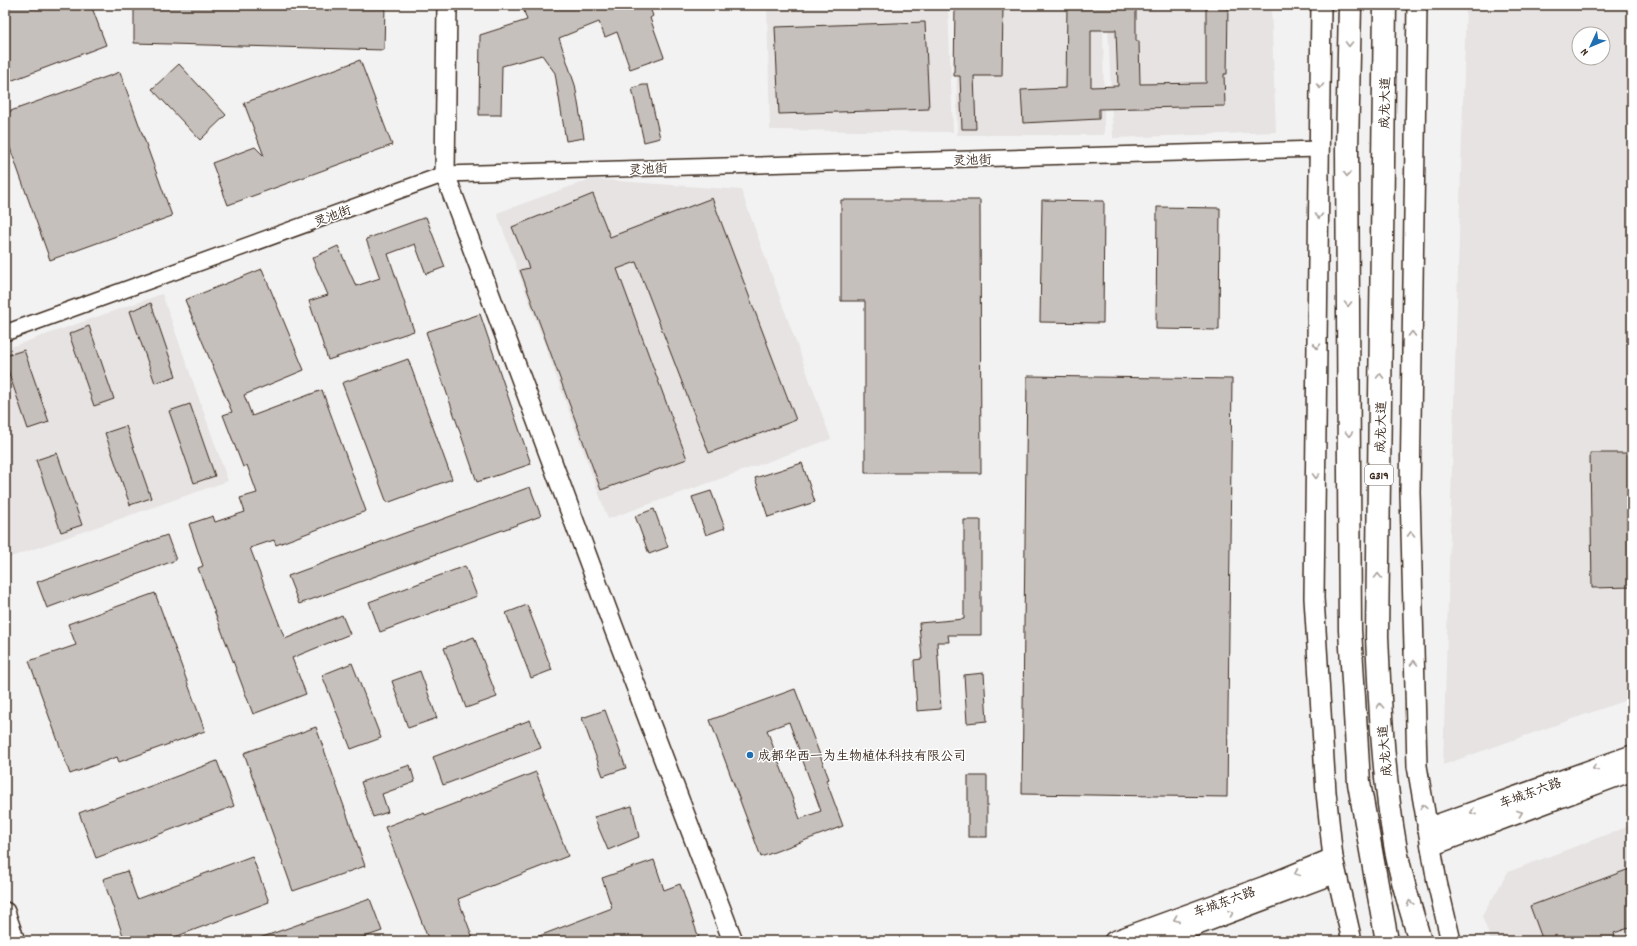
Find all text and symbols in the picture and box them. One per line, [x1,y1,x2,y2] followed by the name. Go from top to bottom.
[1571,26,1611,66] north arrow
[1345,41,1353,47] one-way arrow
[1577,44,1593,59] text: N
[1377,77,1396,129] street label: 成龙大道
[1316,83,1324,89] one-way arrow
[952,151,992,172] street label: 灵池街
[628,160,668,181] street label: 灵池街
[1343,171,1351,177] one-way arrow
[311,202,354,233] street label: 灵池街
[1315,213,1323,219] one-way arrow
[1344,301,1352,307] one-way arrow
[1408,331,1416,337] one-way arrow
[1313,343,1321,349] one-way arrow
[1376,373,1385,379] one-way arrow
[1373,401,1392,453] street label: 成龙大道
[1345,431,1353,437] one-way arrow
[1365,465,1393,485] road number: G319
[1312,473,1320,479] one-way arrow
[1407,531,1415,537] one-way arrow
[1374,573,1382,579] one-way arrow
[1410,660,1418,666] one-way arrow
[1375,703,1384,709] one-way arrow
[1375,724,1398,778] street label: 成龙大道
[758,748,966,767] place label: 成都华西一为生物植体科技有限公司
[745,750,755,760] marker: 成都华西一为生物植体科技有限公司
[1592,763,1599,772] one-way arrow
[1497,774,1565,814] street label: 车城东六路
[1420,804,1428,810] one-way arrow
[1470,808,1477,816] one-way arrow
[1516,810,1523,818] one-way arrow
[1294,868,1302,876] one-way arrow
[1191,883,1259,923] street label: 车城东六路
[1406,900,1415,907] one-way arrow
[1228,909,1235,917] one-way arrow
[1172,914,1179,922] one-way arrow

